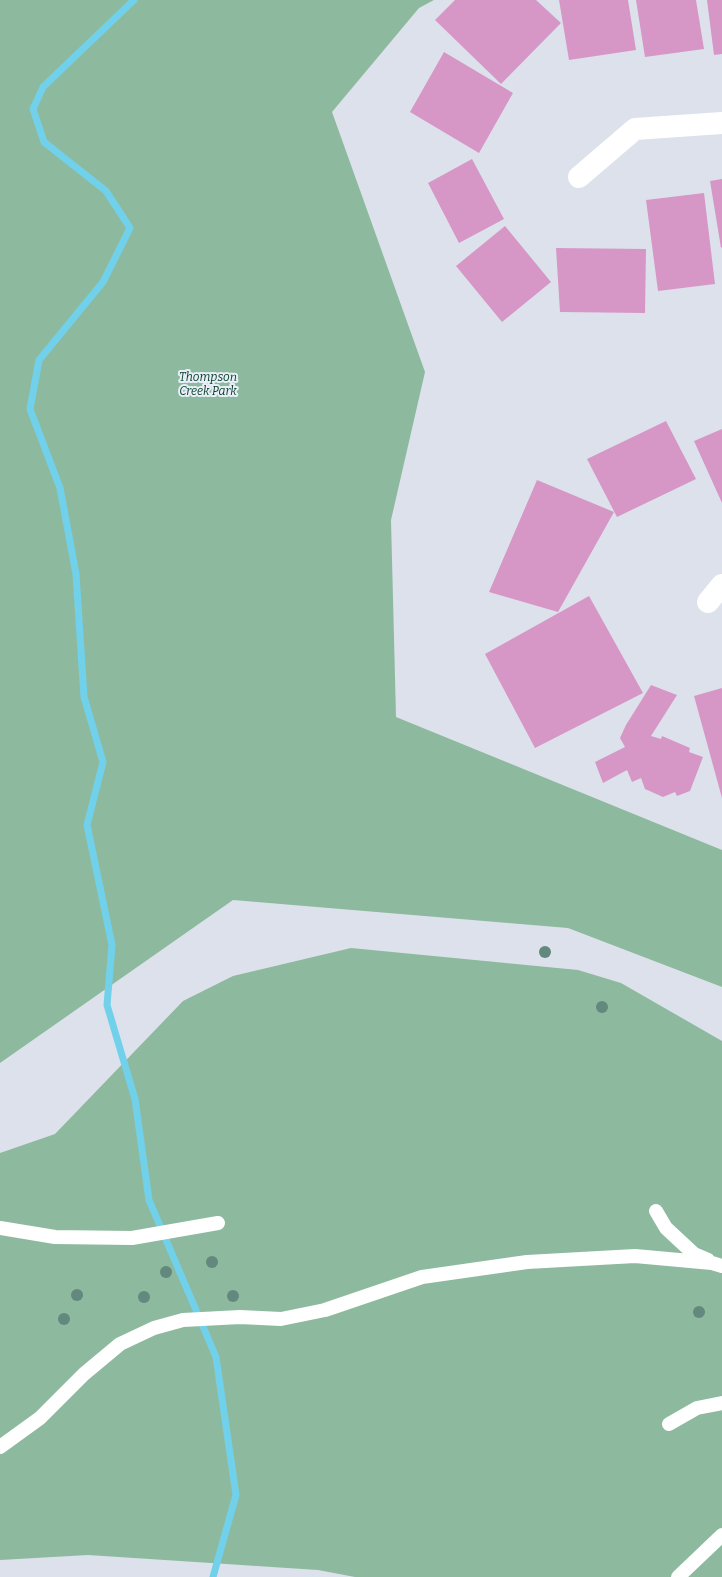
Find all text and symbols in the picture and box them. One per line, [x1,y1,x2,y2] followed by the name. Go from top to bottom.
[179,371,237,399] park label: Thompson Creek Park

